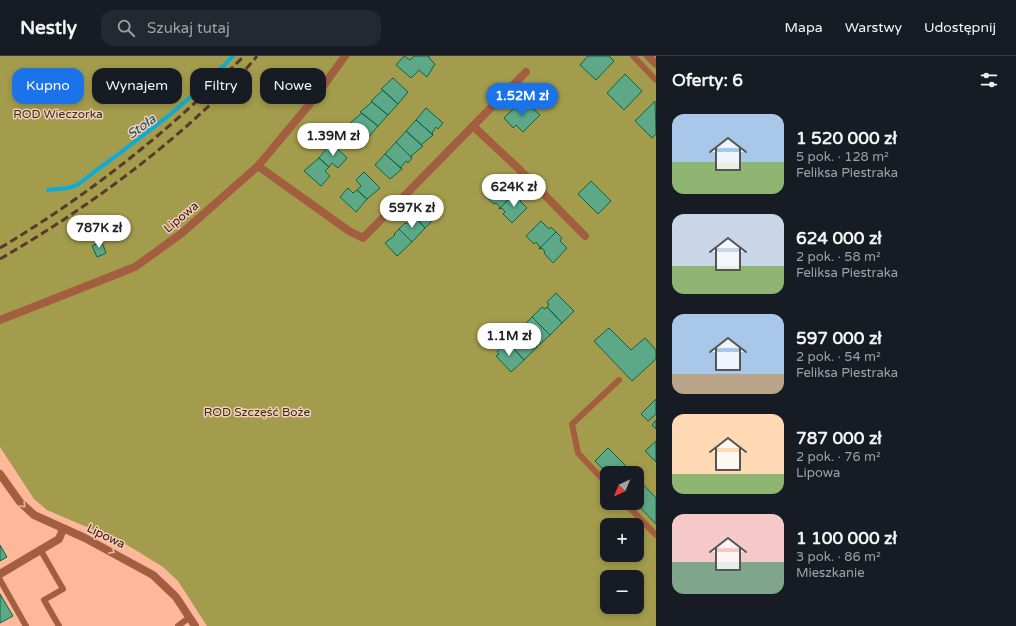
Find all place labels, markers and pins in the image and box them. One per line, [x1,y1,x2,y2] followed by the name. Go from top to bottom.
[481,83,563,117] pin: 1.52M zł
[292,123,374,157] pin: 1.39M zł
[477,174,551,208] pin: 624K zł
[375,195,449,229] pin: 597K zł
[62,215,136,249] pin: 787K zł
[472,323,546,357] pin: 1.1M zł

